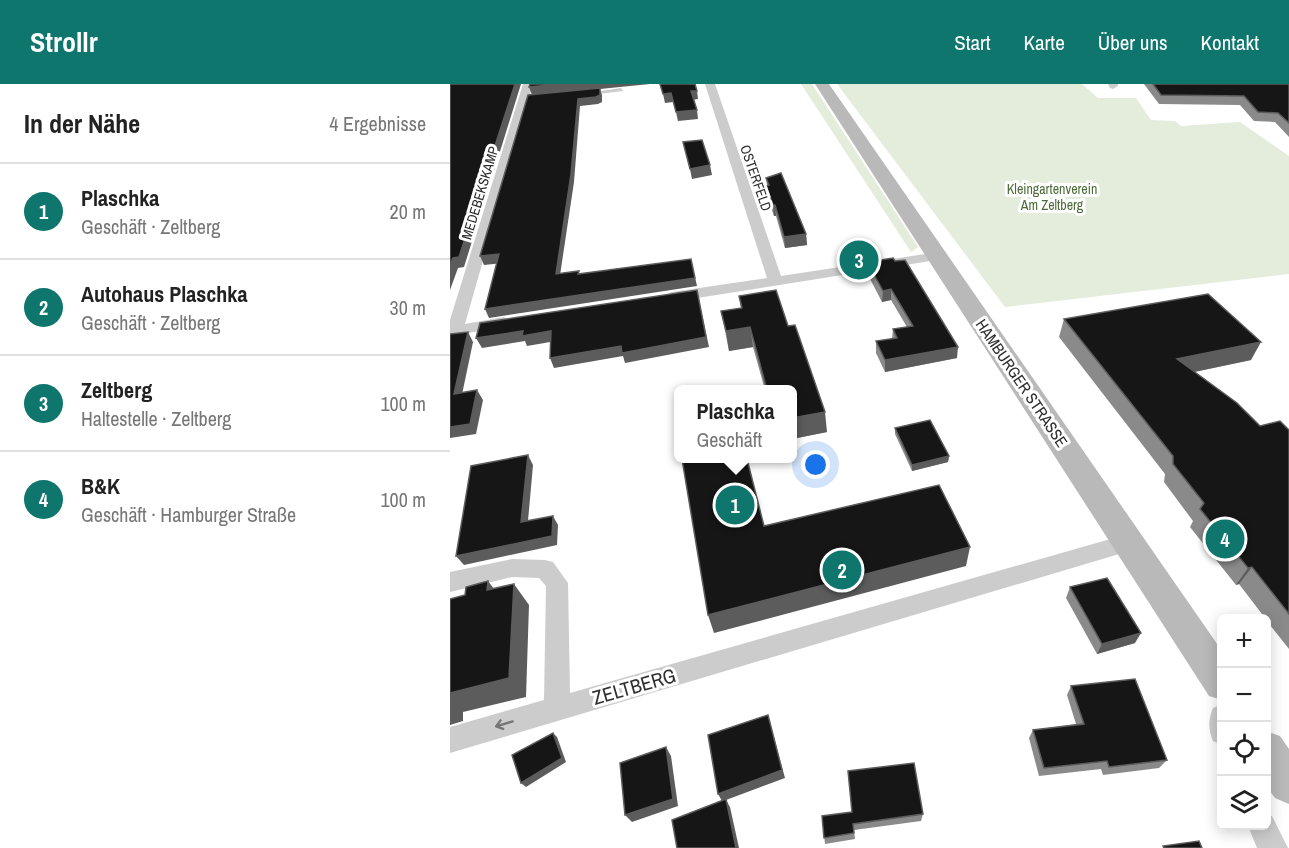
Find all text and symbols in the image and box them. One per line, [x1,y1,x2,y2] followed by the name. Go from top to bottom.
[30,23,98,61] text: Strollr
[954,28,991,57] text: Start
[1024,28,1065,57] text: Karte
[1098,28,1168,57] text: Über uns
[1201,28,1259,57] text: Kontakt
[24,106,140,141] text: In der Nähe
[329,110,426,137] text: 4 Ergebnisse
[736,142,776,214] street label: OSTERFELD
[457,144,503,242] street label: MEDEBEKSKAMP
[1007,180,1097,214] park label: Kleingartenverein Am Zeltberg
[81,183,159,213] text: Plaschka
[39,198,48,225] text: 1
[390,198,426,225] text: 20 m
[81,213,220,240] text: Geschäft · Zeltberg
[840,238,878,282] pin: 3
[81,279,247,309] text: Autohaus Plaschka
[39,294,48,321] text: 2
[390,294,426,321] text: 30 m
[81,309,220,336] text: Geschäft · Zeltberg
[971,315,1073,451] street label: HAMBURGER STRASSE
[81,375,152,405] text: Zeltberg
[674,385,797,463] popup
[39,390,48,417] text: 3
[380,390,426,417] text: 100 m
[696,396,775,426] text: Plaschka
[81,405,231,432] text: Haltestelle · Zeltberg
[696,426,762,453] text: Geschäft
[801,450,830,479] your location
[81,471,120,501] text: B&K
[716,482,754,528] pin: 1
[39,486,48,513] text: 4
[380,486,426,513] text: 100 m
[81,501,296,528] text: Geschäft · Hamburger Straße
[1206,516,1244,562] pin: 4
[822,548,862,592] pin: 2
[1217,614,1271,830] map controls
[1217,614,1271,668] button: +
[589,661,679,711] street label: ZELTBERG
[1217,668,1271,722] button: −
[495,719,514,730] one-way arrow
[1217,722,1271,776] button: locate
[1217,776,1271,830] button: layers

